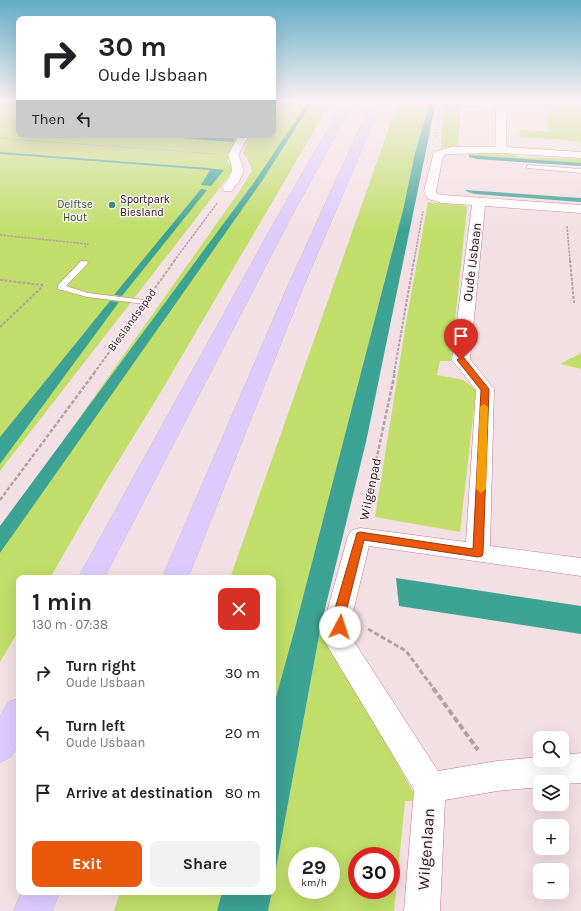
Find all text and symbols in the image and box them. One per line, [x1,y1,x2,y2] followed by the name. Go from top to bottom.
[98,30,167,63] text: 30 m
[32,32,84,84] icon: right
[98,64,208,86] text: Oude IJsbaan
[73,108,95,130] icon: left
[32,110,65,128] text: Then
[120,193,170,219] place label: Sportpark Biesland
[57,198,93,224] park label: Delftse Hout
[107,200,117,210] marker: Sportpark Biesland
[460,222,484,302] street label: Oude IJsbaan
[105,286,159,354] street label: Bieslandsepad
[444,319,478,360] pin
[450,325,472,347] icon: arrive
[356,456,384,522] street label: Wilgenpad
[32,588,92,616] text: 1 min
[218,588,260,630] button: close
[319,606,361,648] position arrow
[32,617,108,632] text: 130 m · 07:38
[66,657,136,675] text: Turn right
[32,662,54,684] icon: right
[225,664,260,682] text: 30 m
[66,675,145,690] text: Oude IJsbaan
[66,717,125,735] text: Turn left
[32,722,54,744] icon: left
[225,724,260,742] text: 20 m
[533,731,569,899] map controls
[533,731,569,767] button: search
[66,735,145,750] text: Oude IJsbaan
[533,775,569,811] button: layers
[32,782,54,804] icon: arrive
[66,784,213,802] text: Arrive at destination
[225,784,261,802] text: 80 m
[414,807,438,891] street label: Wilgenlaan
[533,819,569,855] button: +
[32,841,142,887] button: Exit
[150,841,260,887] button: Share
[348,847,400,899] speed limit sign: 30
[302,856,326,879] text: 29
[533,863,569,899] button: −
[301,877,327,889] text: km/h

